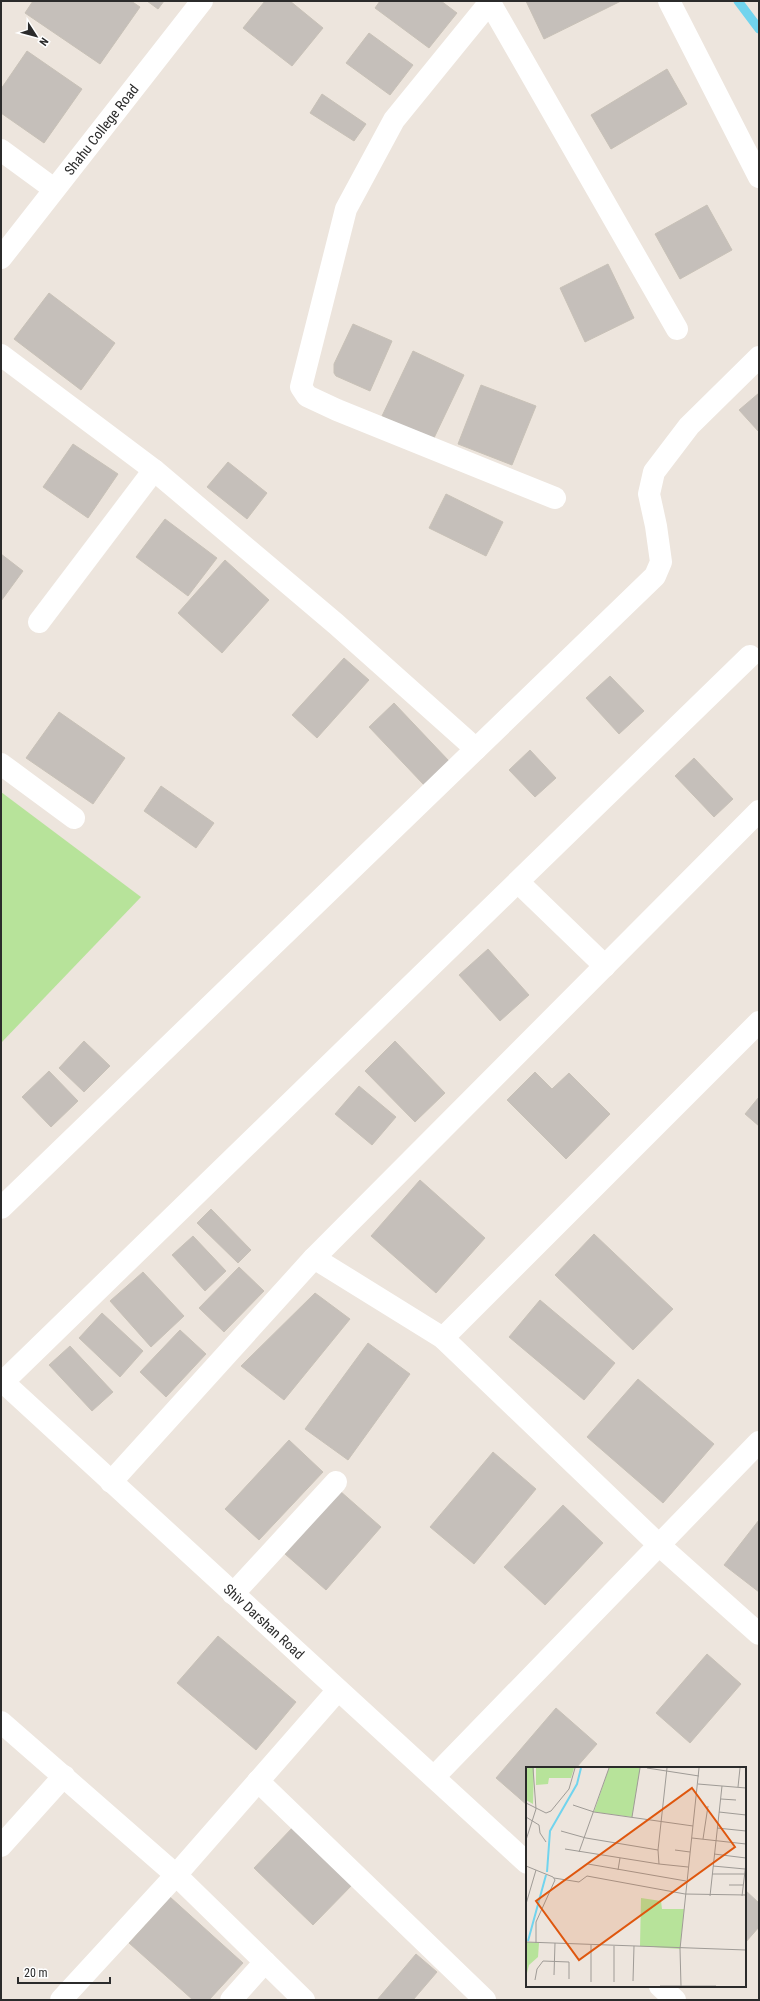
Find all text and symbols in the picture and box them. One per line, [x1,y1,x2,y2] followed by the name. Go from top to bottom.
[16,16,56,56] north arrow
[36,35,51,48] text: N
[61,81,142,178] street label: Shahu College Road
[220,1581,307,1662] street label: Shiv Darshan Road
[526,1767,746,1987] inset map
[18,1959,110,1985] scale bar
[24,1966,48,1980] text: 20 m

